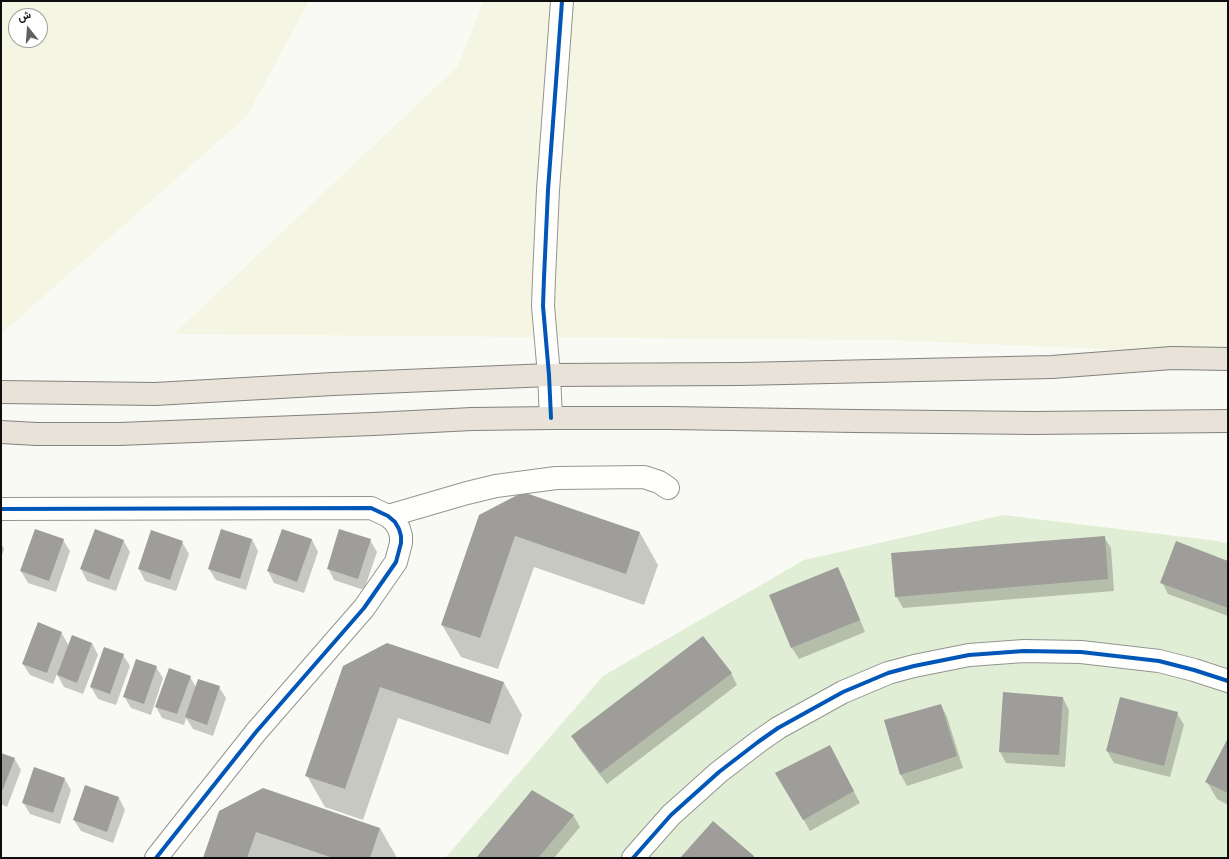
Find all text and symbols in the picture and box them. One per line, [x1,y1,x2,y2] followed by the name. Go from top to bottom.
[16,7,33,27] text: ش
[8,8,48,48] north arrow

